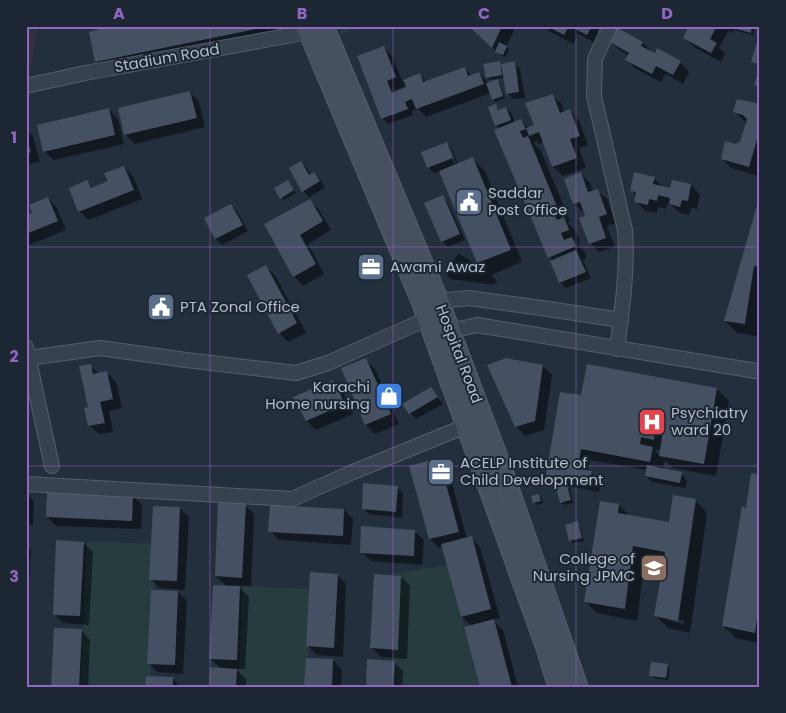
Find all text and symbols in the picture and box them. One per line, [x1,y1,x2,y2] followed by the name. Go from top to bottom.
[113,2,125,25] text: A
[297,2,307,25] text: B
[478,2,490,25] text: C
[661,2,673,25] text: D
[113,38,221,77] street label: Stadium Road
[11,126,17,149] text: 1
[488,182,567,220] place label: Saddar Post Office
[454,187,484,217] public building icon: Saddar Post Office
[356,252,386,282] office icon: Awami Awaz
[390,256,485,277] place label: Awami Awaz
[146,292,176,322] public building icon: PTA Zonal Office
[180,296,300,317] place label: PTA Zonal Office
[431,302,488,406] street label: Hospital Road
[9,345,19,368] text: 2
[265,376,370,414] place label: Karachi Home nursing
[374,381,404,411] shop icon: Karachi Home nursing
[671,402,749,440] place label: Psychiatry ward 20
[637,407,667,437] hospital icon: Psychiatry ward 20
[460,452,604,490] place label: ACELP Institute of Child Development
[426,457,456,487] office icon: ACELP Institute of Child Development
[533,548,635,586] place label: College of Nursing JPMC
[639,553,669,583] school or university icon: College of Nursing JPMC
[9,565,19,588] text: 3

